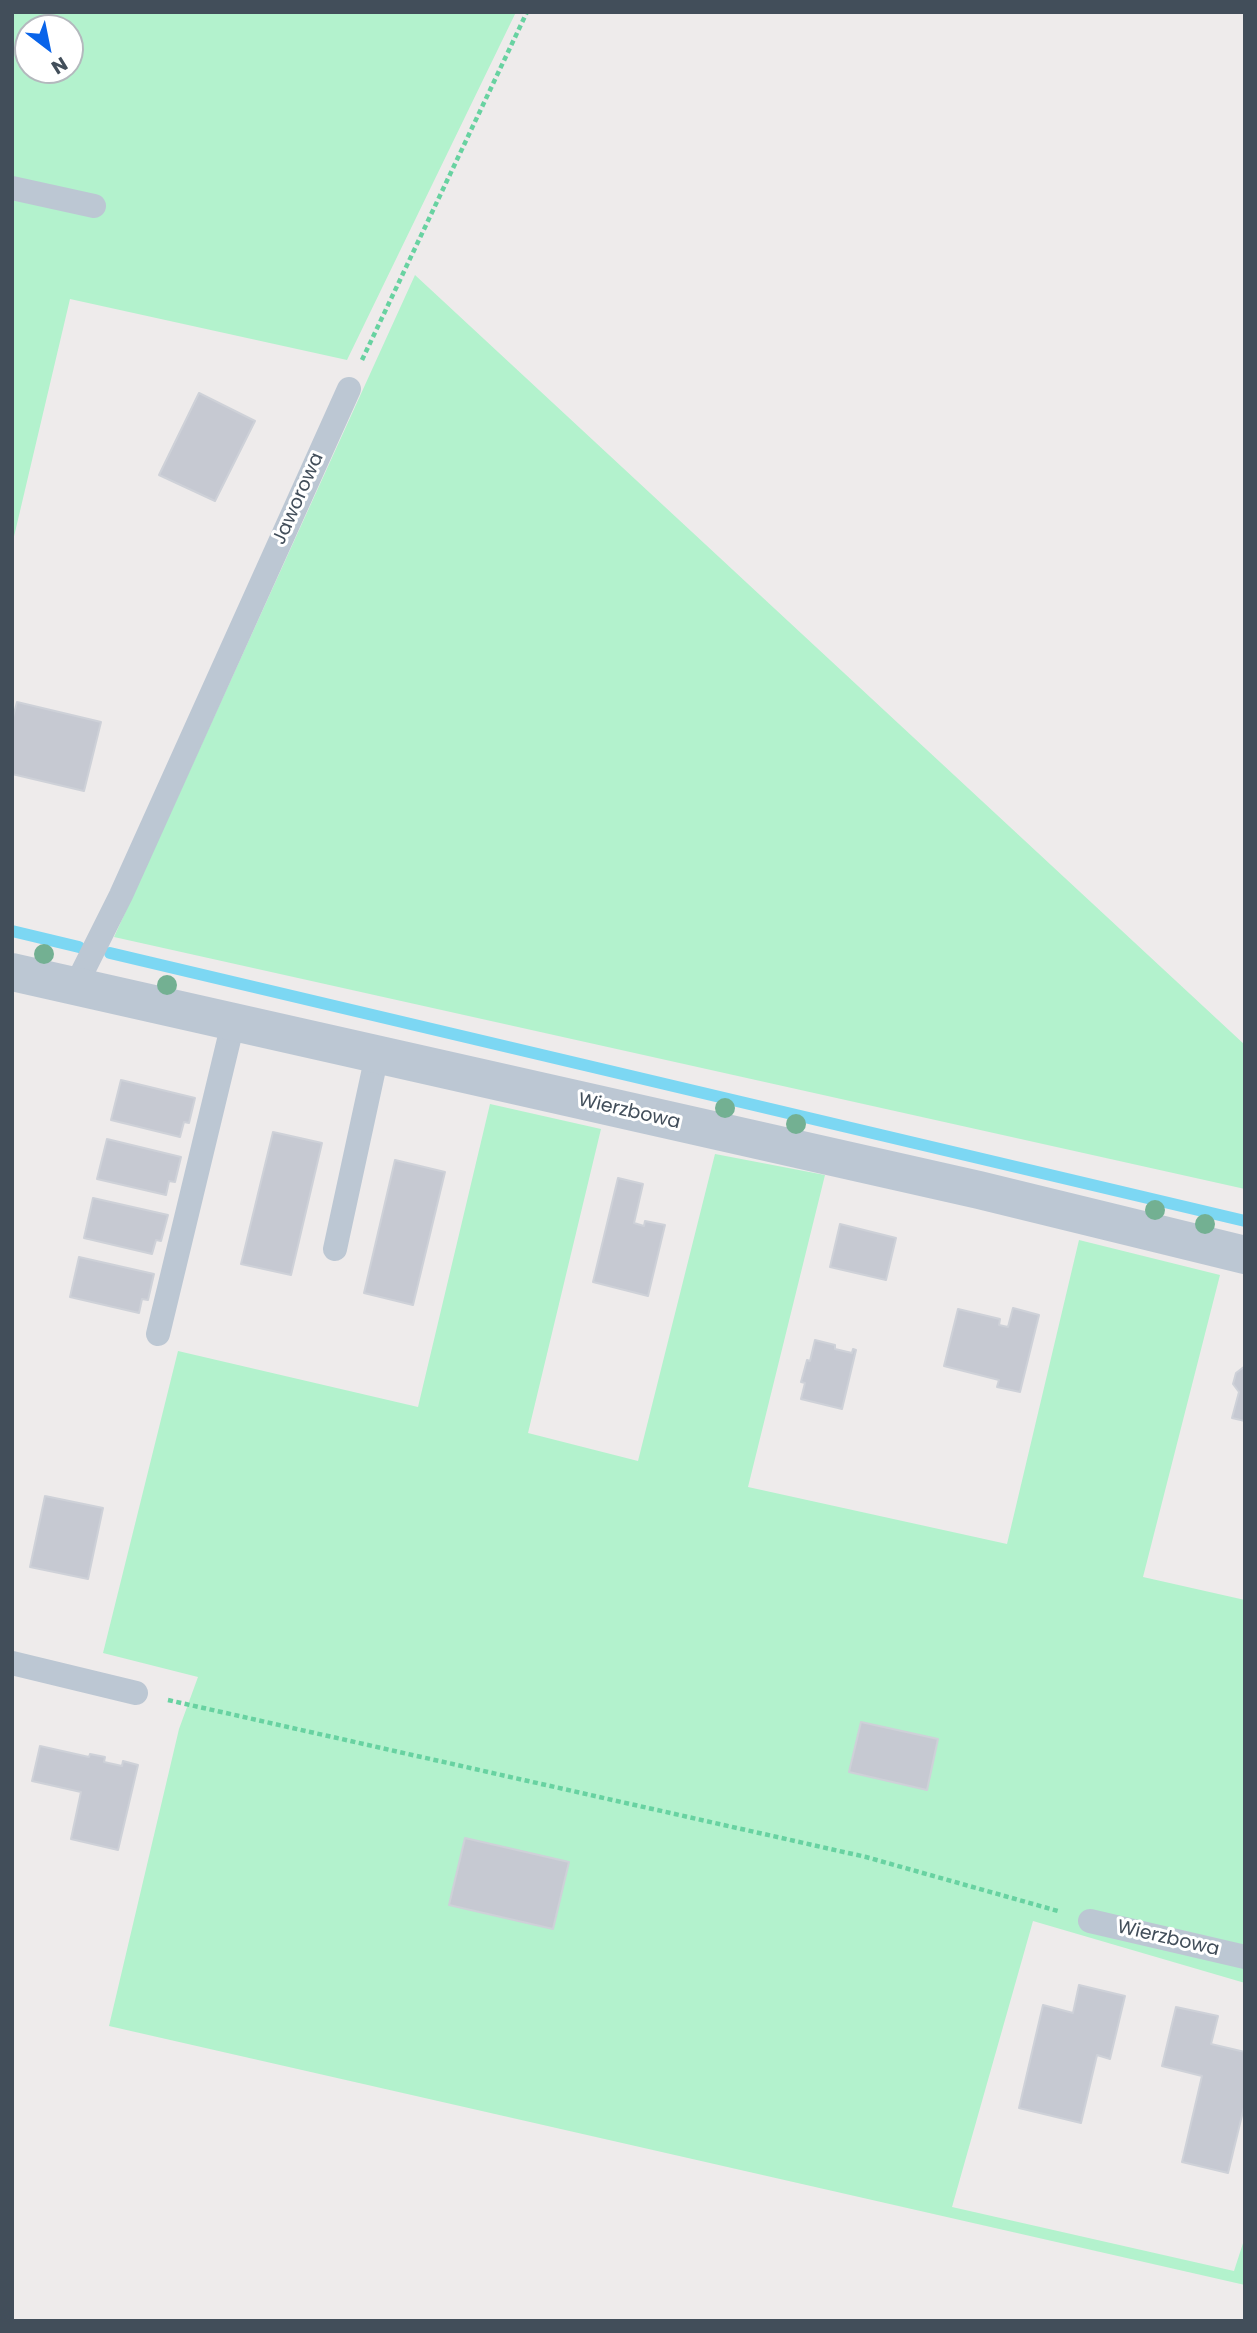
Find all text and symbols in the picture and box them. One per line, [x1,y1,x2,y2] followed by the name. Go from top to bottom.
[14,14,84,84] north arrow
[46,50,73,81] text: N
[269,449,329,549] street label: Jaworowa
[576,1089,682,1135] street label: Wierzbowa
[1115,1916,1221,1962] street label: Wierzbowa

